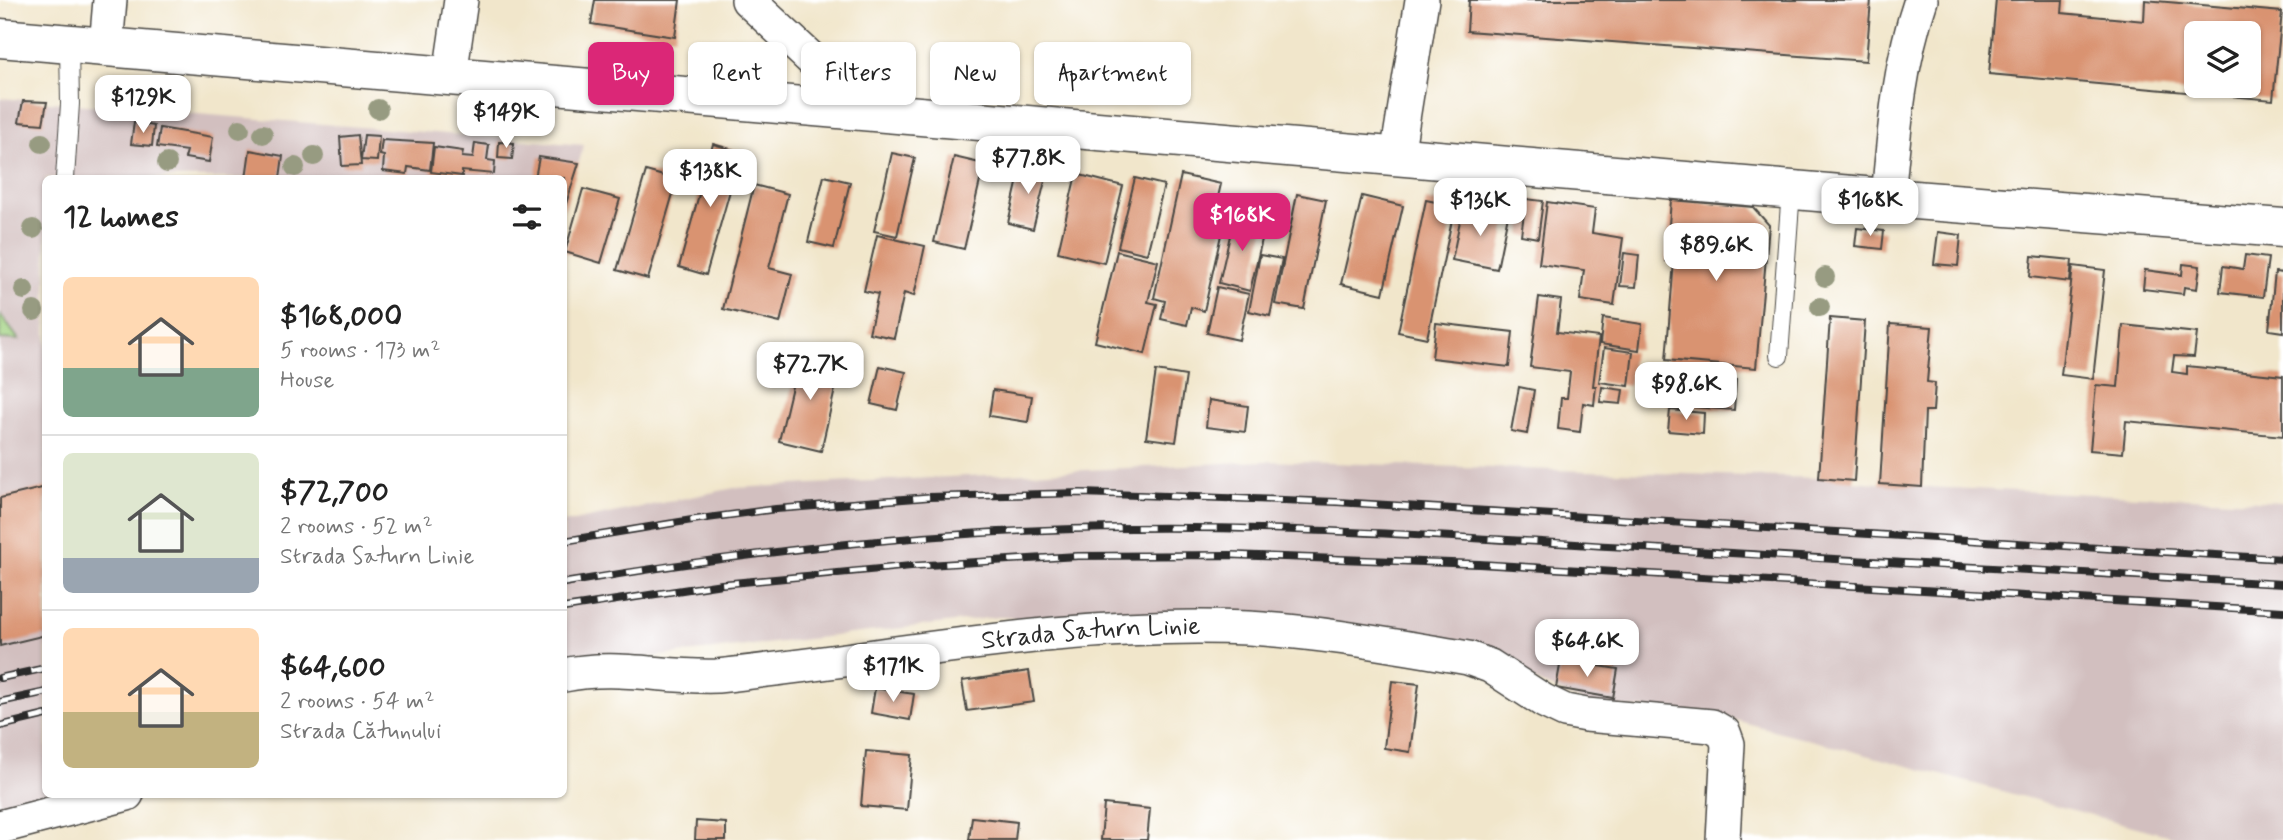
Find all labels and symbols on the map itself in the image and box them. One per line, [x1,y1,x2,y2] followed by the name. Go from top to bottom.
[94,76,192,135] pin: $129K
[457,90,555,150] pin: $149K
[971,136,1085,196] pin: $77.8K
[661,150,759,209] pin: $138K
[1431,178,1529,238] pin: $136K
[1821,178,1919,238] pin: $168K
[1193,194,1291,253] pin: $168K
[1659,224,1773,283] pin: $89.6K
[753,342,867,402] pin: $72.7K
[1629,362,1743,422] pin: $98.6K
[979,610,1201,659] street label: Strada Saturn Linie
[1530,620,1644,679] pin: $64.6K
[844,644,942,704] pin: $171K

